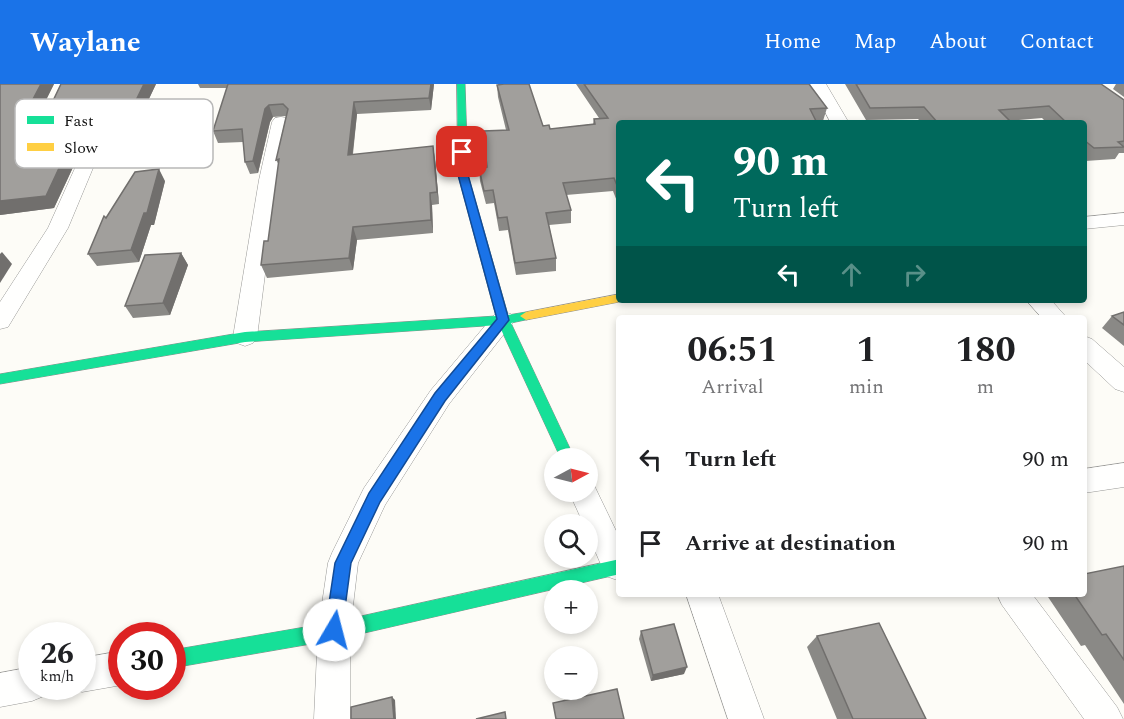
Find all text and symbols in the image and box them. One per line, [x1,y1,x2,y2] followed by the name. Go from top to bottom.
[30,21,141,64] text: Waylane
[764,26,821,58] text: Home
[854,26,896,58] text: Map
[929,26,987,58] text: About
[1020,26,1094,58] text: Contact
[15,99,213,168] legend
[64,109,94,133] text: Fast
[436,126,487,177] pin
[733,131,828,194] text: 90 m
[445,135,478,168] icon: arrive
[64,136,99,160] text: Slow
[634,144,712,222] icon: left
[733,188,839,230] text: Turn left
[772,258,805,291] icon: left
[835,258,868,291] icon: ahead
[898,258,931,291] icon: right
[687,323,778,378] text: 06:51
[856,323,877,378] text: 1
[955,323,1016,378] text: 180
[701,372,764,402] text: Arrival
[849,372,884,402] text: min
[977,372,994,402] text: m
[634,443,667,476] icon: left
[685,443,777,476] text: Turn left
[1023,443,1069,476] text: 90 m
[544,448,598,502] north arrow
[544,448,598,700] map controls
[544,514,598,568] button: search
[634,527,667,560] icon: arrive
[685,527,896,560] text: Arrive at destination
[1023,527,1069,560] text: 90 m
[544,580,598,634] button: +
[302,598,366,662] position arrow
[108,622,186,700] speed limit sign: 30
[40,631,74,677] text: 26
[544,646,598,700] button: −
[40,665,74,688] text: km/h

